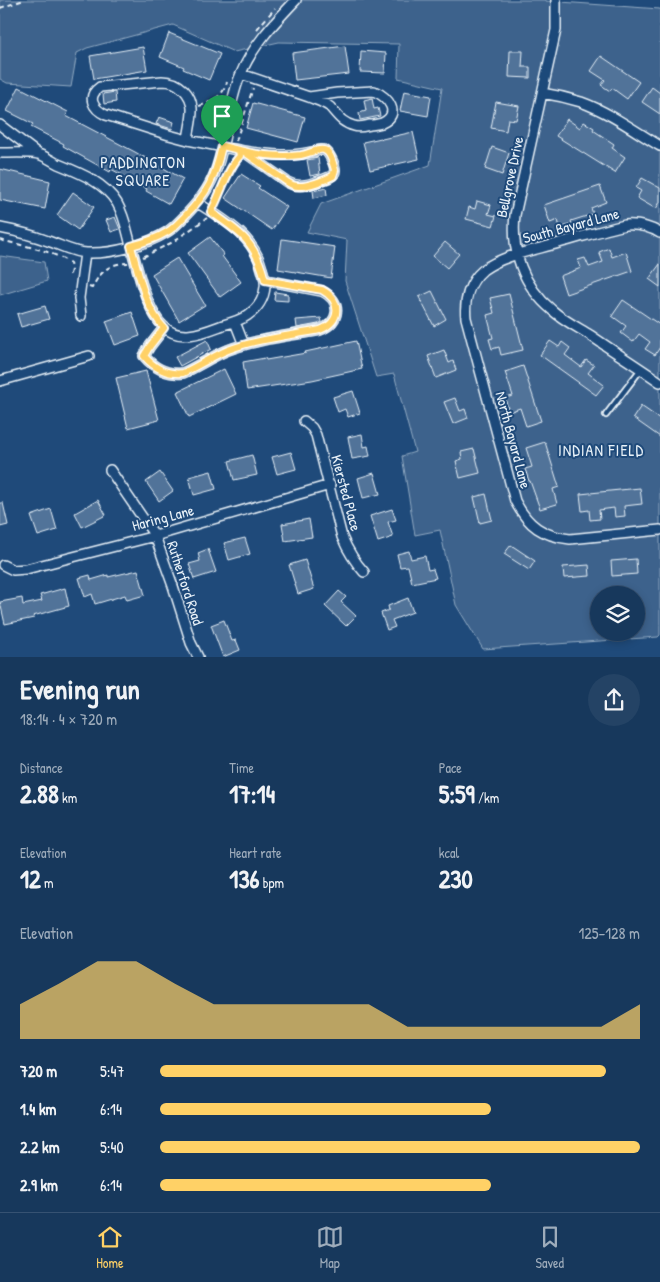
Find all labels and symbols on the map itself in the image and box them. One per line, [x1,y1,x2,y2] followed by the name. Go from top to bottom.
[201,95,243,146] pin
[491,134,528,219] street label: Bellgrove Drive
[100,151,186,191] district label: PADDINGTON SQUARE
[520,203,621,248] street label: South Bayard Lane
[490,389,537,491] street label: North Bayard Lane
[558,439,644,461] district label: INDIAN FIELD
[326,452,367,533] street label: Kiersted Place
[130,499,196,536] street label: Haring Lane
[162,538,209,628] street label: Rutherford Road

